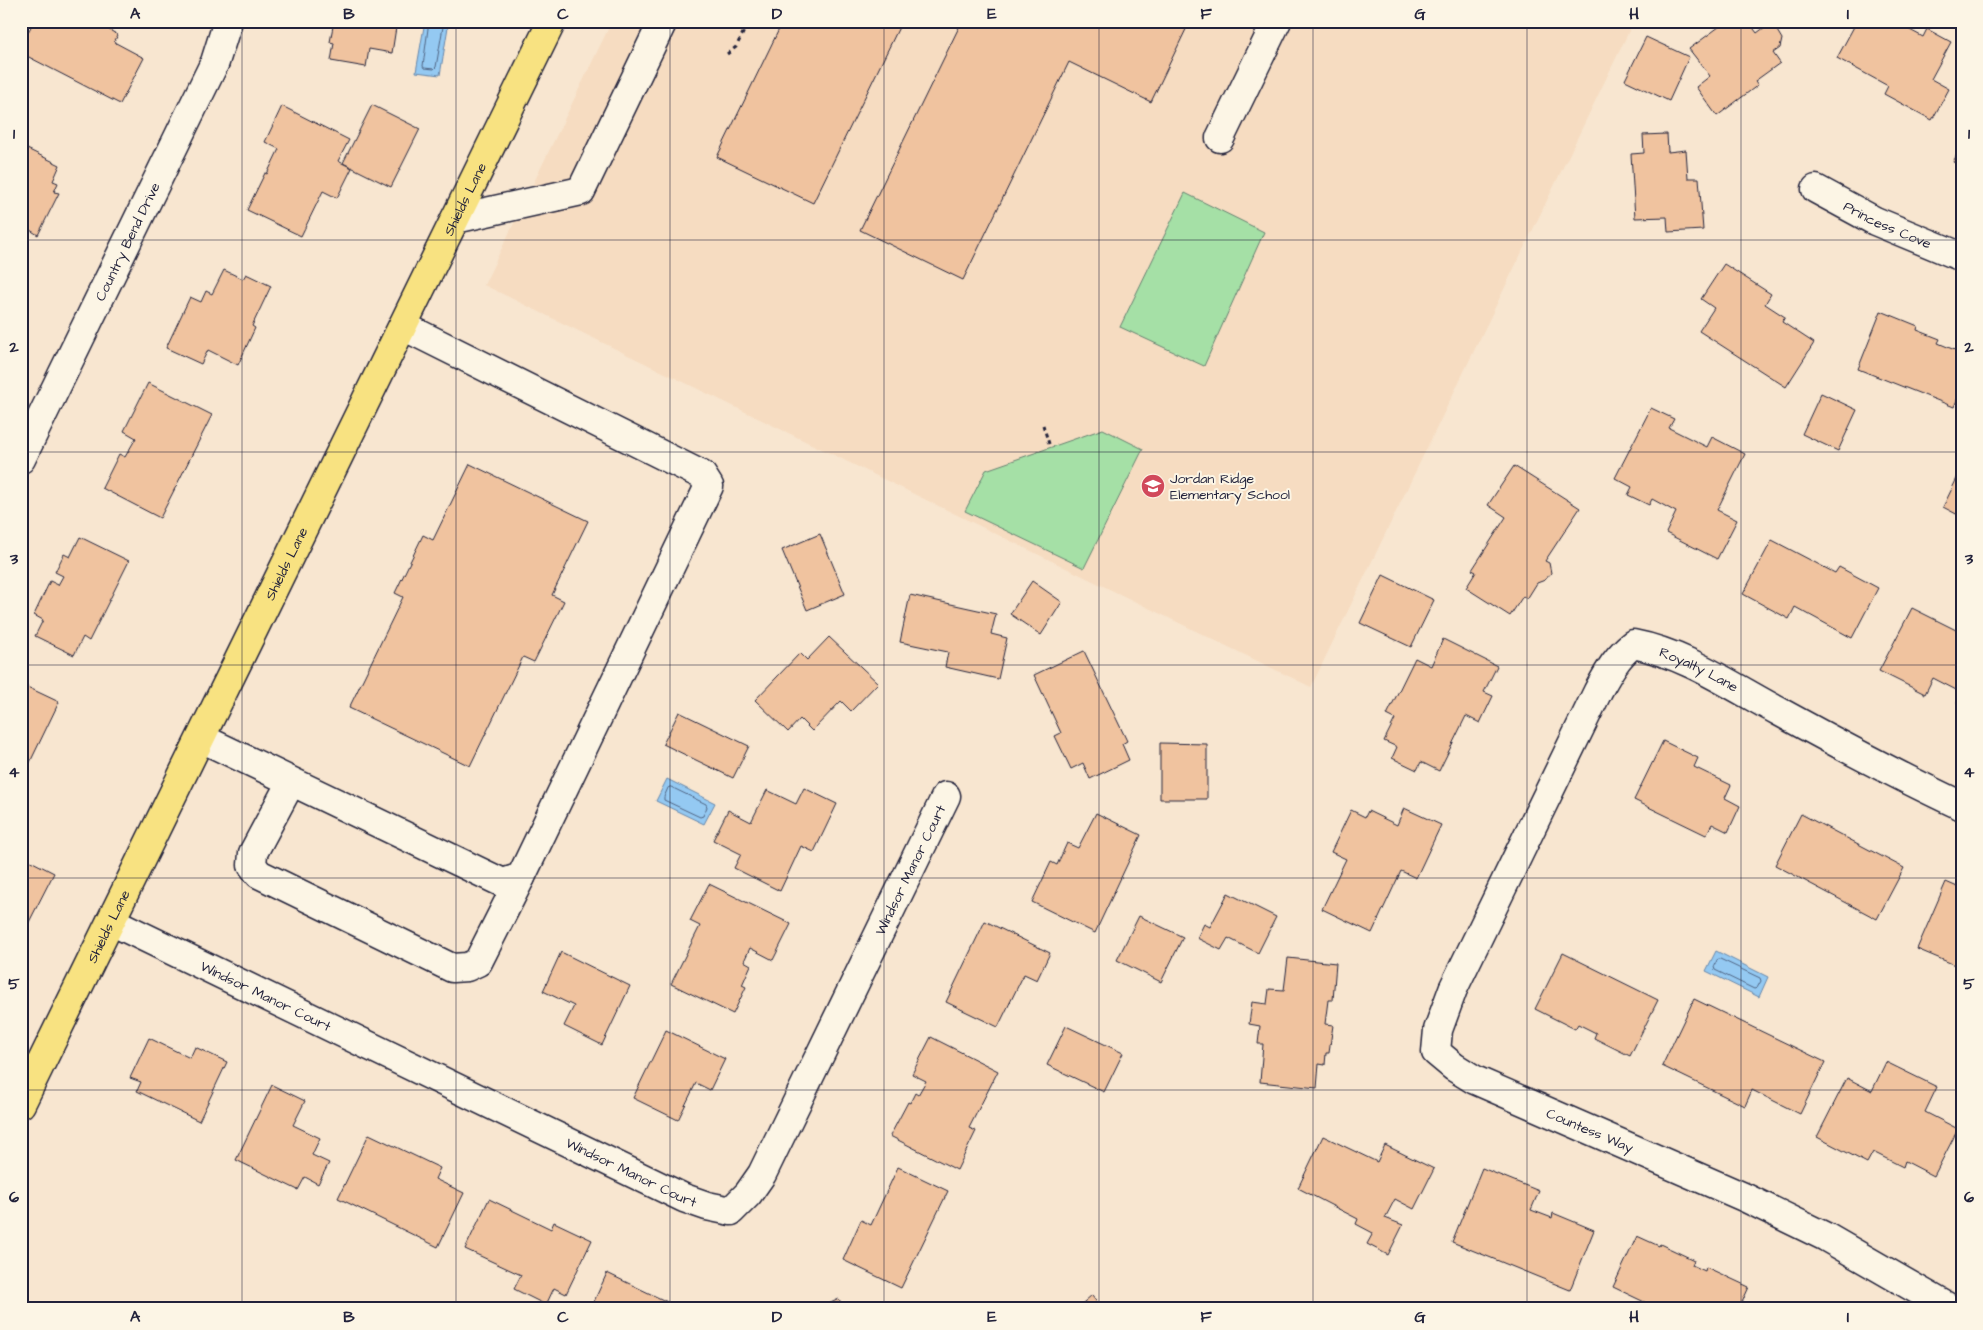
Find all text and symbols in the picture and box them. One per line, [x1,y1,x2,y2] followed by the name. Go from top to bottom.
[130,3,141,25] text: A
[343,3,355,25] text: B
[557,3,569,25] text: C
[772,3,783,25] text: D
[987,3,997,25] text: E
[1200,3,1212,25] text: F
[1414,3,1426,25] text: G
[1629,3,1639,25] text: H
[1847,3,1849,25] text: I
[13,123,16,145] text: 1
[1968,123,1971,145] text: 1
[439,159,492,239] street label: Shields Lane
[91,179,166,305] street label: Country Bend Drive
[1840,197,1934,254] street label: Princess Cove
[8,336,19,358] text: 2
[1963,336,1974,358] text: 2
[1170,469,1290,505] place label: Jordan Ridge Elementary School
[1140,473,1166,499] school or university icon: Jordan Ridge Elementary School
[261,524,313,604] street label: Shields Lane
[9,548,19,570] text: 3
[1964,548,1974,570] text: 3
[1657,643,1742,698] street label: Royalty Lane
[9,761,20,783] text: 4
[1964,761,1975,783] text: 4
[871,801,951,939] street label: Windsor Manor Court
[83,886,136,967] street label: Shields Lane
[197,957,334,1037] street label: Windsor Manor Court
[8,973,20,995] text: 5
[1963,973,1975,995] text: 5
[1543,1104,1637,1158] street label: Countess Way
[562,1133,700,1213] street label: Windsor Manor Court
[9,1186,19,1208] text: 6
[1964,1186,1974,1208] text: 6
[130,1306,141,1328] text: A
[343,1306,355,1328] text: B
[557,1306,569,1328] text: C
[772,1306,783,1328] text: D
[987,1306,997,1328] text: E
[1200,1306,1212,1328] text: F
[1414,1306,1426,1328] text: G
[1629,1306,1639,1328] text: H
[1847,1306,1849,1328] text: I

